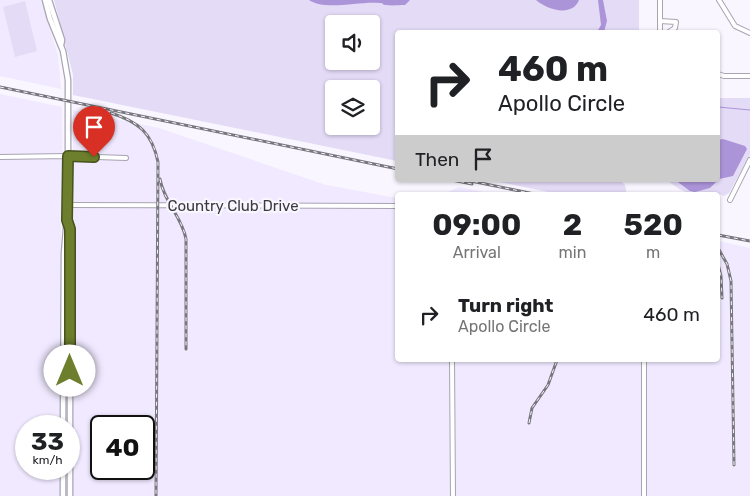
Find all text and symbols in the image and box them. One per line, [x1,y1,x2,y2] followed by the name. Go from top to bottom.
[325,15,380,135] map controls
[325,15,380,70] button: sound
[498,48,608,90] text: 460 m
[415,50,480,115] icon: right
[325,80,380,135] button: layers
[498,90,625,117] text: Apollo Circle
[73,106,115,157] pin
[80,113,108,141] icon: arrive
[469,145,497,173] icon: arrive
[415,148,459,171] text: Then
[167,197,299,215] street label: Country Club Drive
[432,207,521,243] text: 09:00
[563,207,582,243] text: 2
[624,207,683,243] text: 520
[453,243,501,262] text: Arrival
[559,243,586,262] text: min
[646,243,660,262] text: m
[458,294,553,317] text: Turn right
[415,301,443,329] icon: right
[643,303,700,326] text: 460 m
[458,317,550,336] text: Apollo Circle
[43,344,95,396] position arrow
[90,415,155,480] speed limit sign: 40
[31,427,64,456] text: 33
[33,453,62,467] text: km/h

